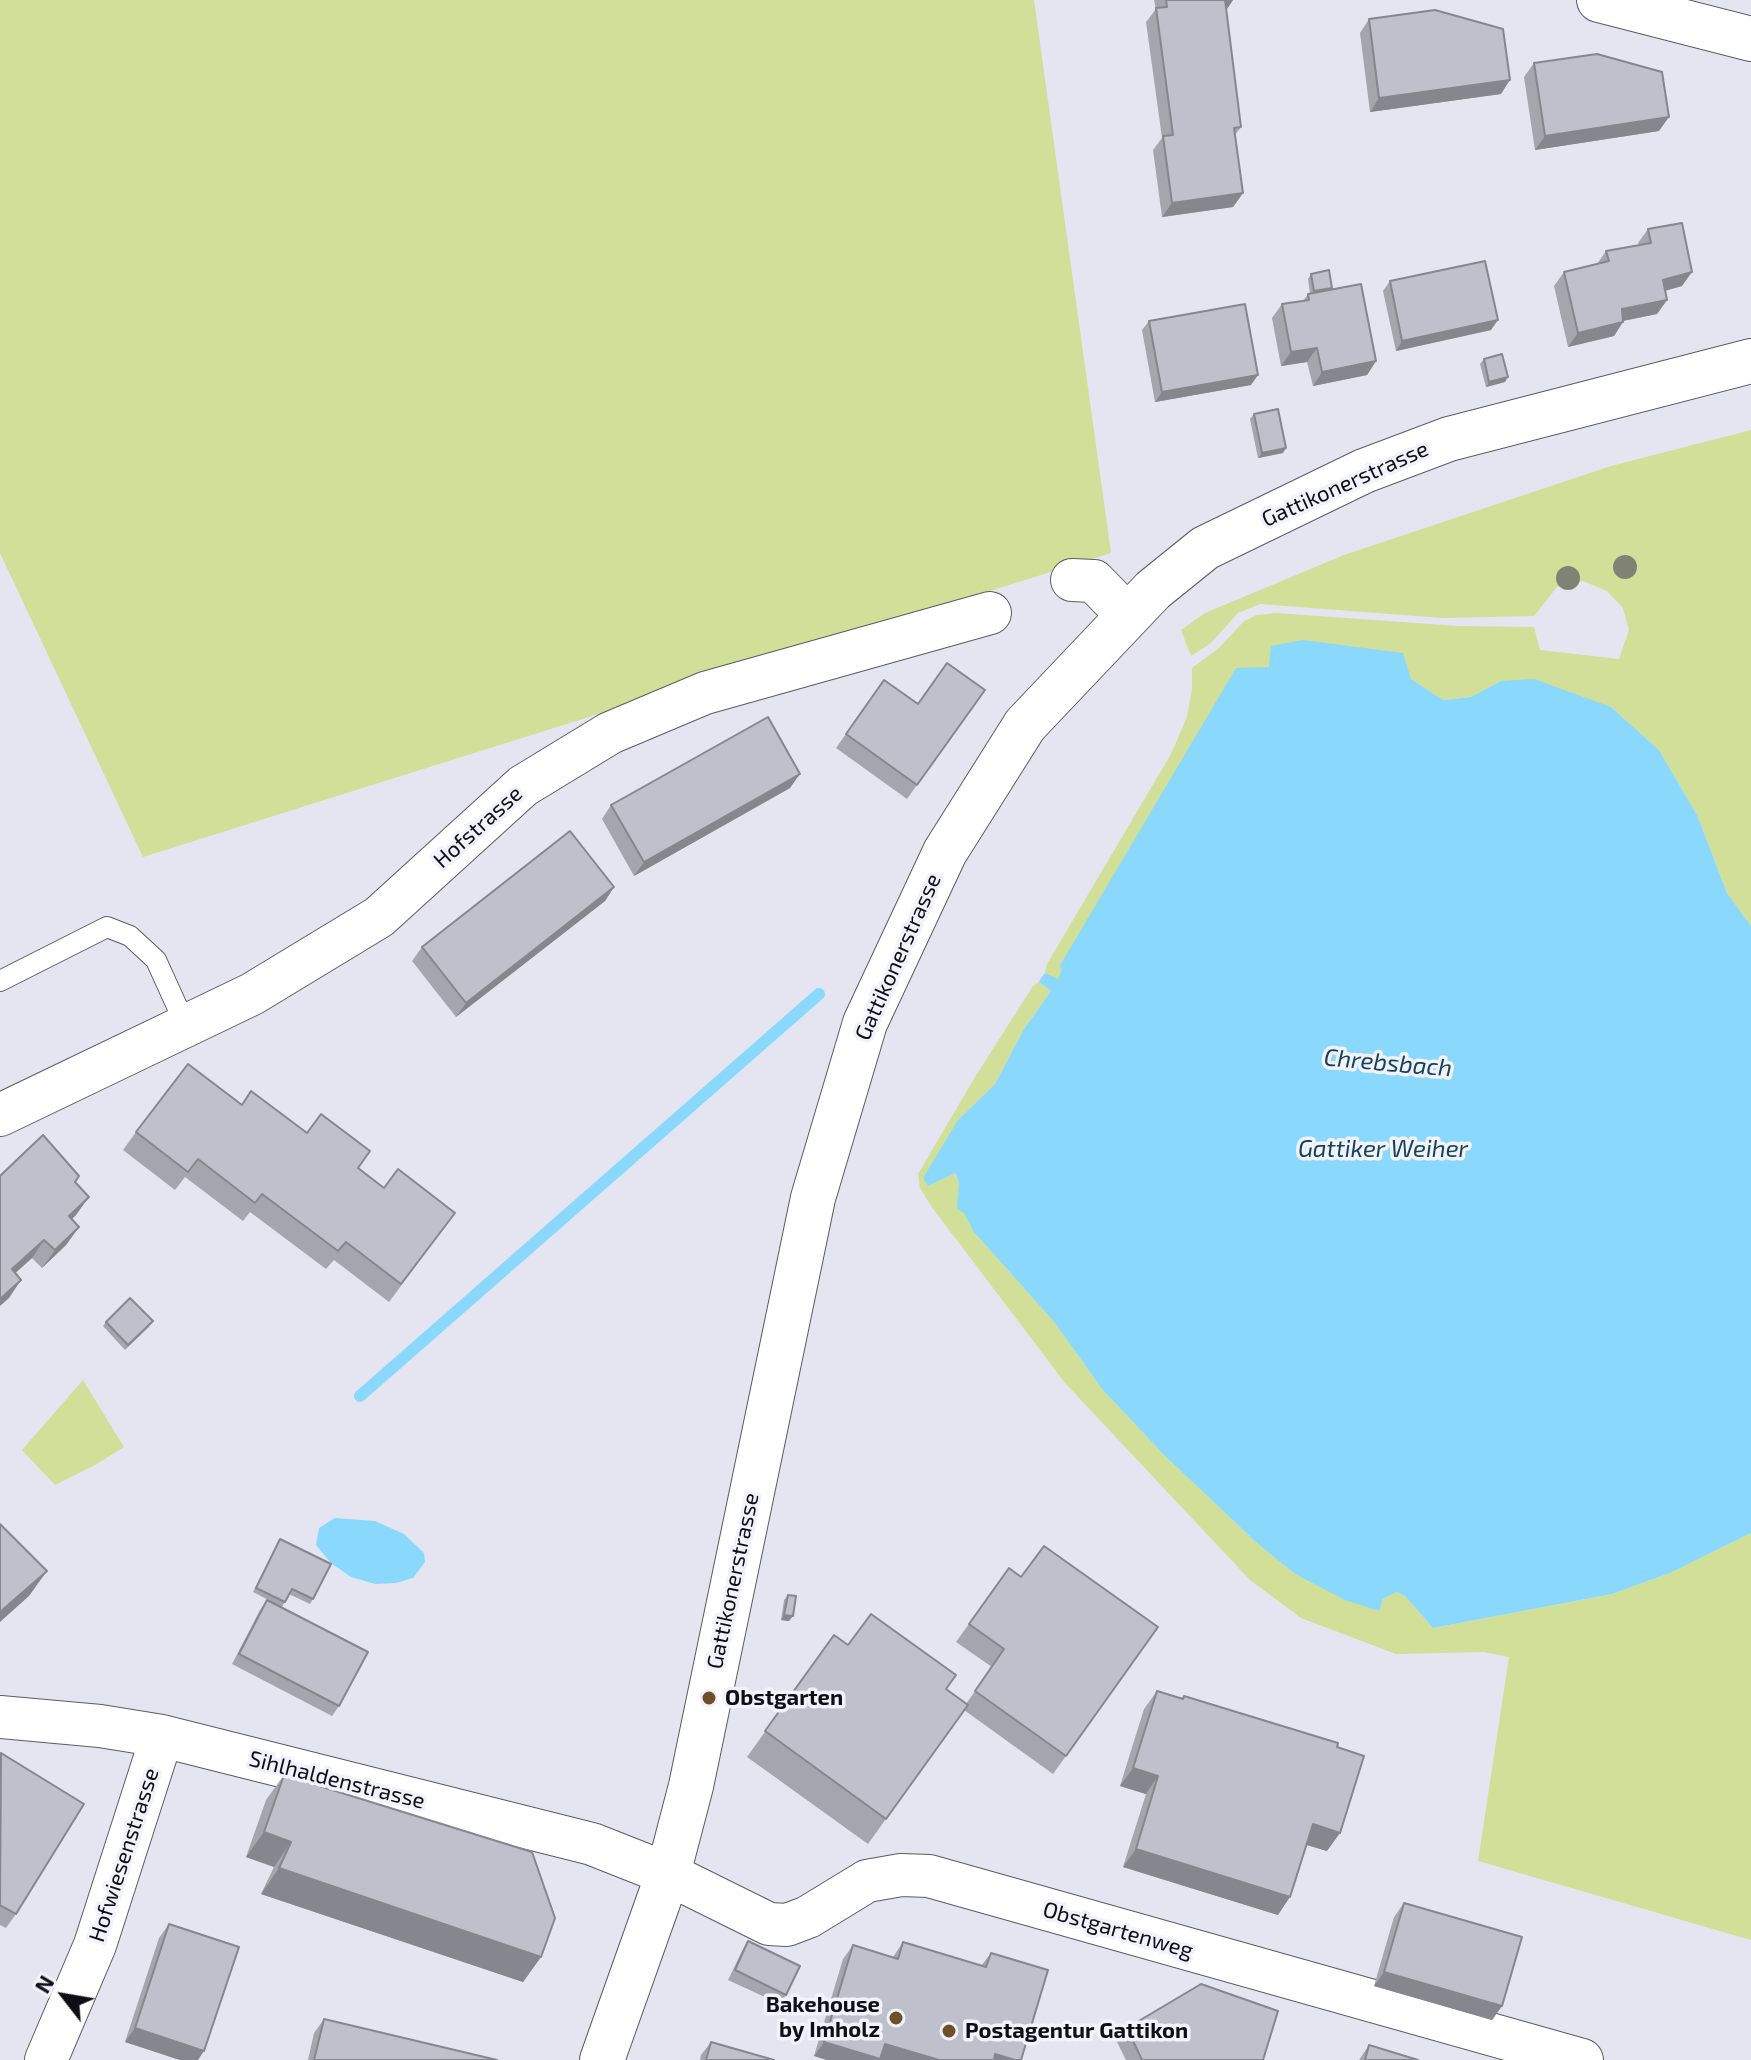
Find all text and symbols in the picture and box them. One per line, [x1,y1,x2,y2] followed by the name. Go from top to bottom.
[1258,435,1432,533] street label: Gattikonerstrasse
[428,780,528,874] street label: Hofstrasse
[849,870,947,1044] street label: Gattikonerstrasse
[1323,1043,1453,1083] water label: Chrebsbach
[1298,1135,1468,1163] water label: Gattiker Weiher
[701,1490,765,1672] street label: Gattikonerstrasse
[725,1685,843,1711] place label: Obstgarten
[700,1689,718,1707] marker: Obstgarten
[246,1745,428,1815] street label: Sihlhaldenstrasse
[83,1765,165,1945] street label: Hofwiesenstrasse
[1040,1896,1196,1964] street label: Obstgartenweg
[24,1956,104,2036] north arrow
[28,1970,59,1997] text: N
[766,1992,880,2044] place label: Bakehouse by Imholz
[887,2009,905,2027] marker: Bakehouse by Imholz
[965,2018,1188,2044] place label: Postagentur Gattikon
[940,2022,958,2040] marker: Postagentur Gattikon

